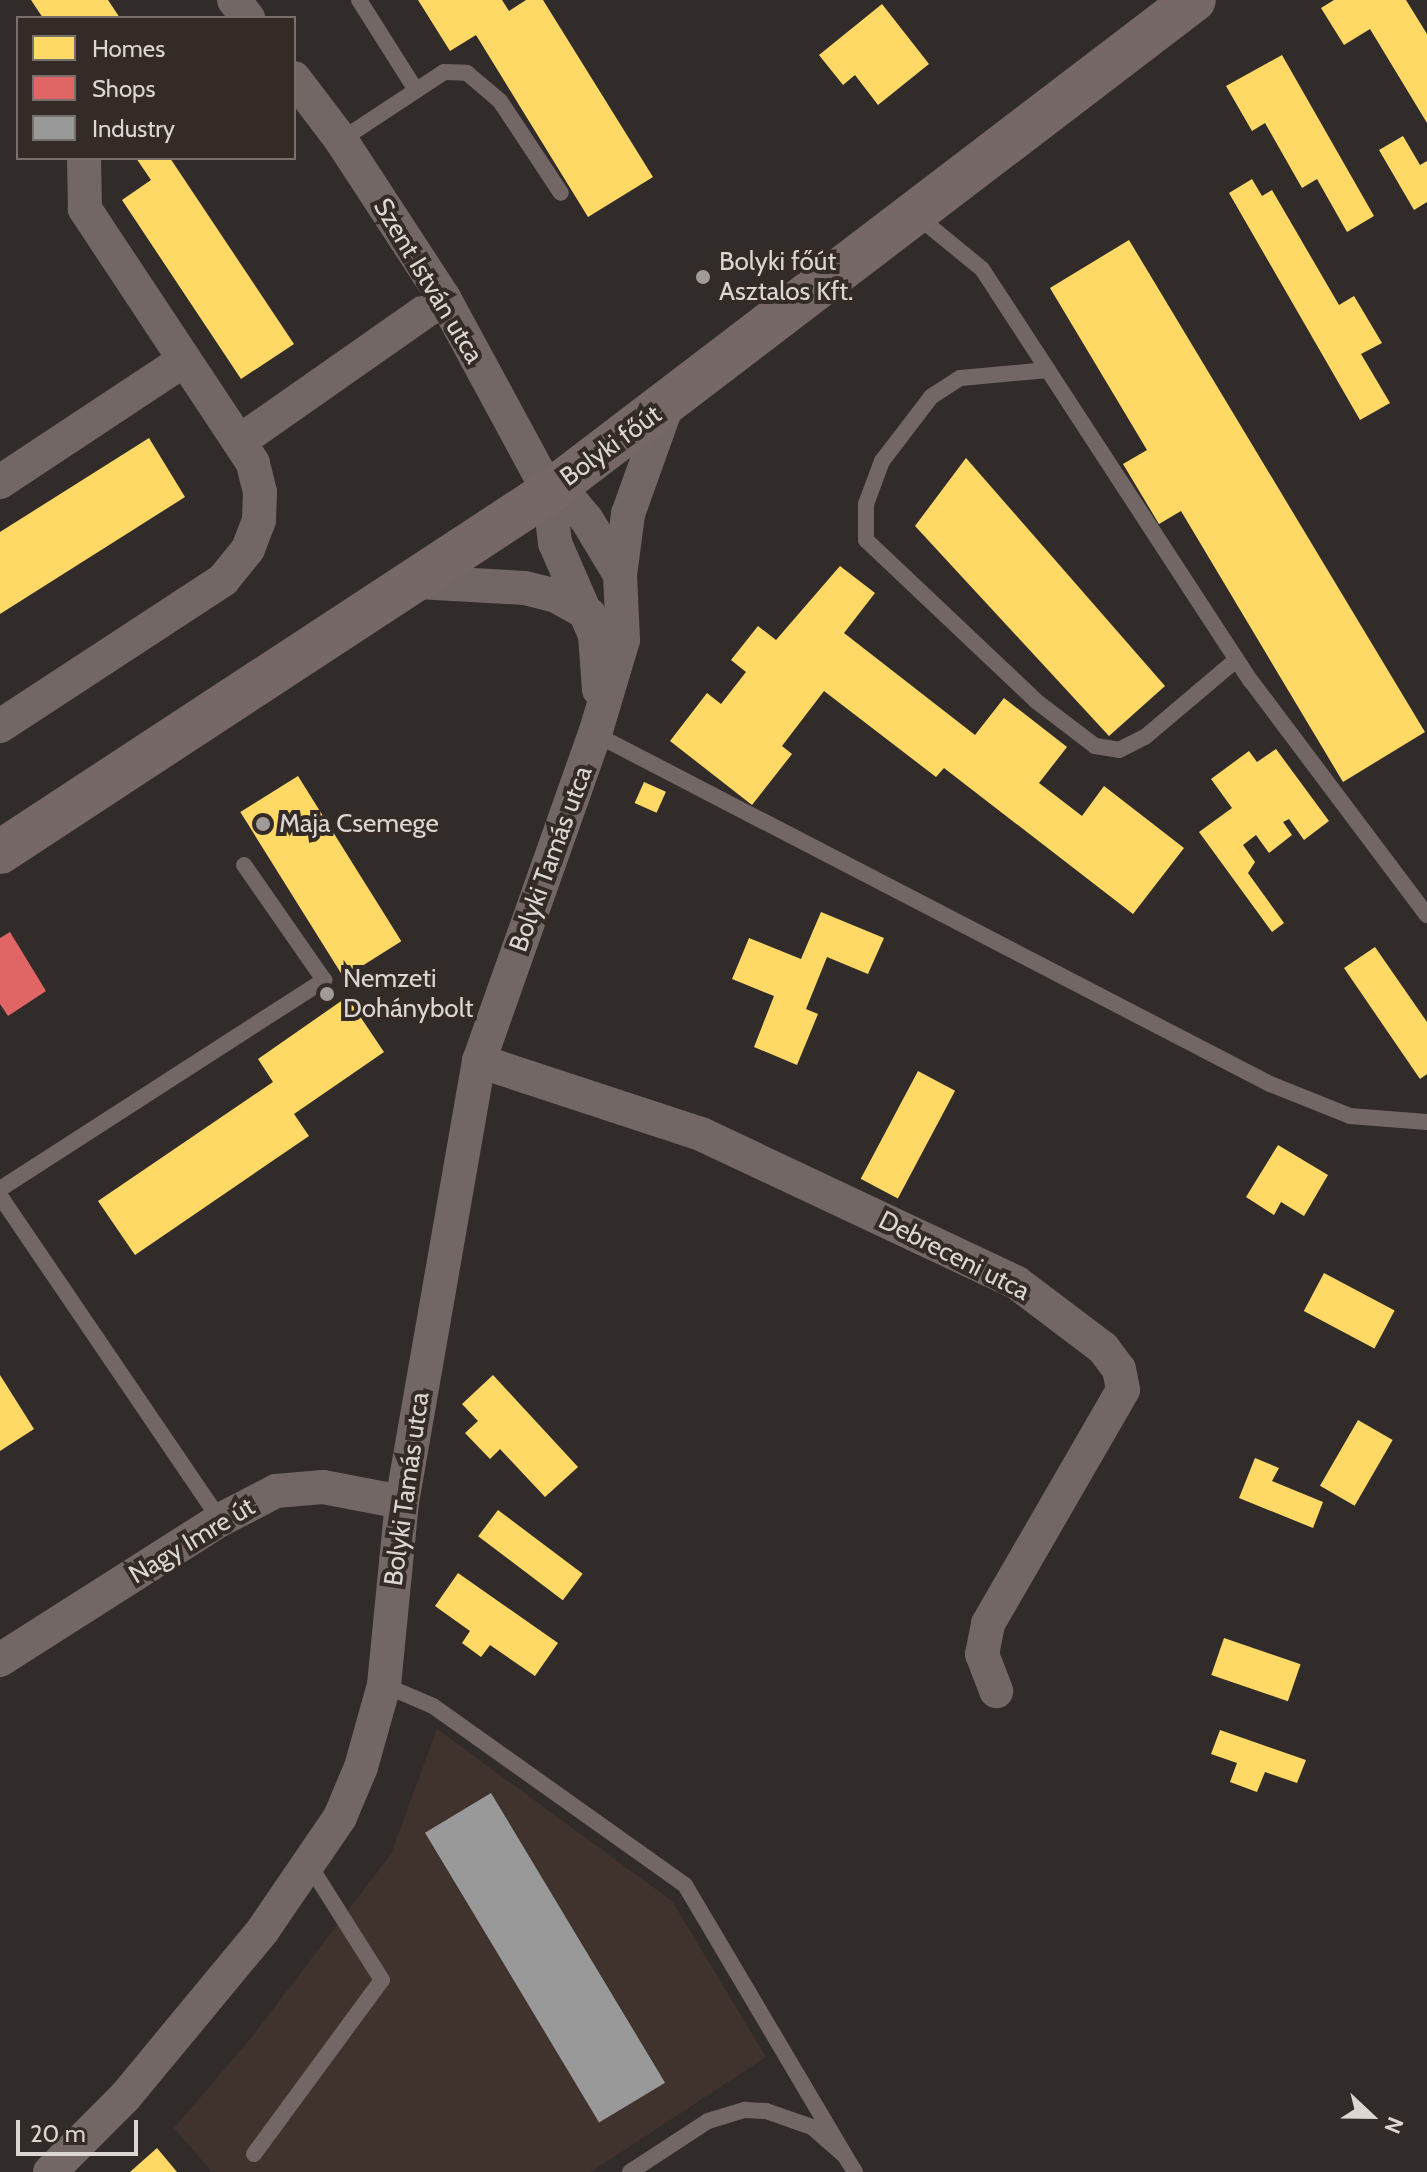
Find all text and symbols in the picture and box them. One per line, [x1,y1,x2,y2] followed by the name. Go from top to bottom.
[16,16,296,160] legend
[92,34,165,63] text: Homes
[92,74,155,103] text: Shops
[92,114,175,143] text: Industry
[366,193,490,369] street label: Szent István utca
[719,246,853,308] place label: Bolyki főút Asztalos Kft.
[694,268,712,286] marker: Bolyki főút Asztalos Kft.
[554,399,668,493] street label: Bolyki főút
[503,762,599,956] street label: Bolyki Tamás utca
[279,808,439,840] place label: Maja Csemege
[254,815,272,833] marker: Maja Csemege
[343,963,473,1024] place label: Nemzeti Dohánybolt
[318,985,336,1003] marker: Nemzeti Dohánybolt
[873,1205,1035,1307] street label: Debreceni utca
[378,1390,436,1588] street label: Bolyki Tamás utca
[124,1491,260,1591] street label: Nagy Imre út
[1331,2076,1411,2156] north arrow
[20,2104,142,2154] scale bar
[1378,2113,1409,2137] text: N
[30,2119,86,2148] text: 20 m

